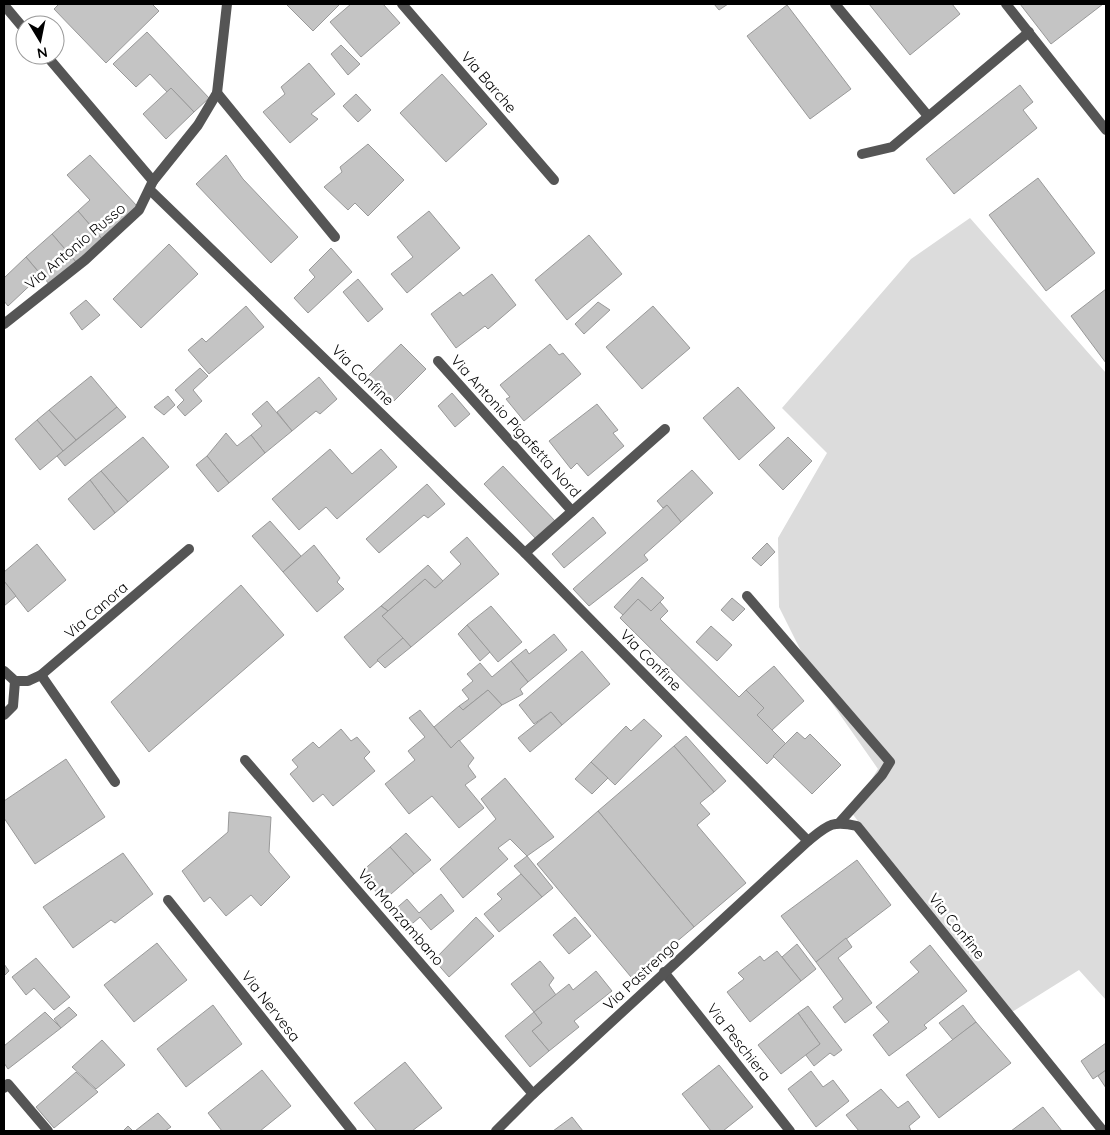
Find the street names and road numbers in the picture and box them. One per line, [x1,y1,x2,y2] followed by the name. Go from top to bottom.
[457,47,521,117] street label: Via Barche
[21,198,129,294] street label: Via Antonio Russo
[328,341,398,409] street label: Via Confine
[447,351,585,501] street label: Via Antonio Pigafetta Nord
[60,577,132,643] street label: Via Canora
[616,625,686,695] street label: Via Confine
[354,865,448,969] street label: Via Monzambano
[925,889,989,963] street label: Via Confine
[599,934,683,1014] street label: Via Pastrengo
[237,967,305,1045] street label: Via Nervesa
[703,999,775,1085] street label: Via Peschiera

